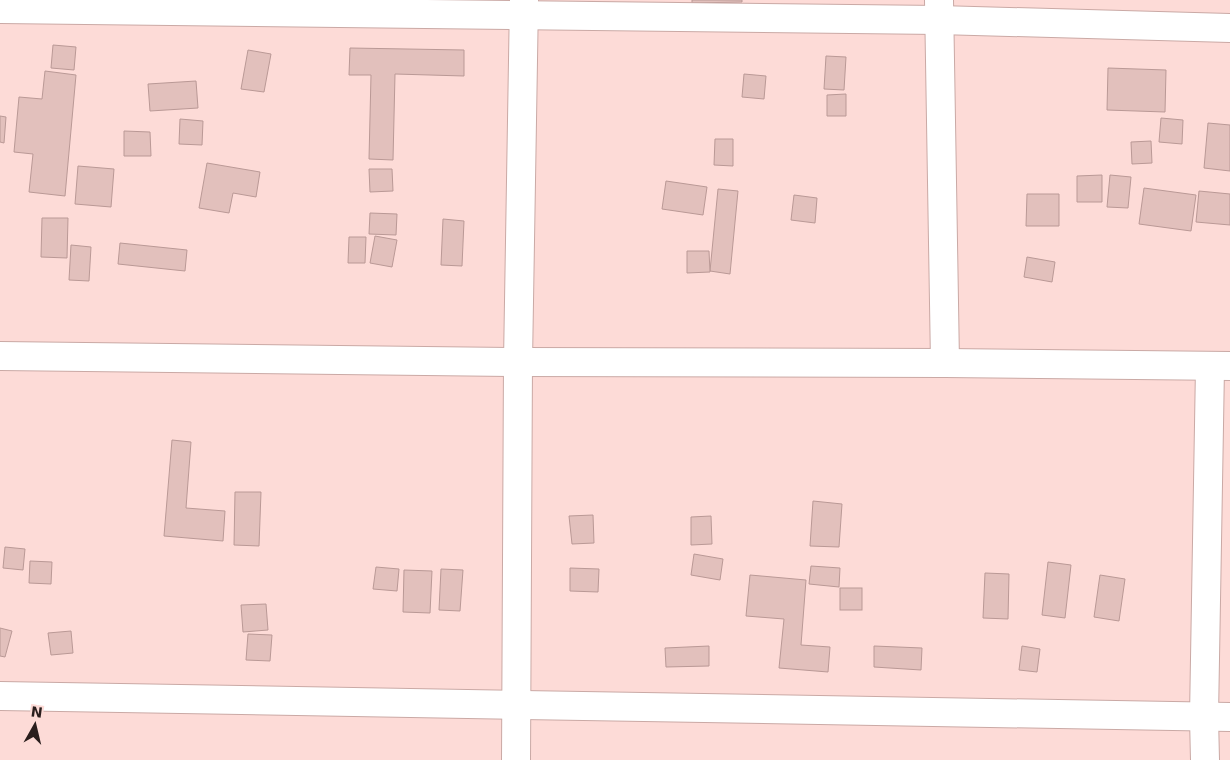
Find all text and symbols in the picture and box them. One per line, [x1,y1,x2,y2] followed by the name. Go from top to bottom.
[10,700,60,750] north arrow
[30,703,44,721] text: N

